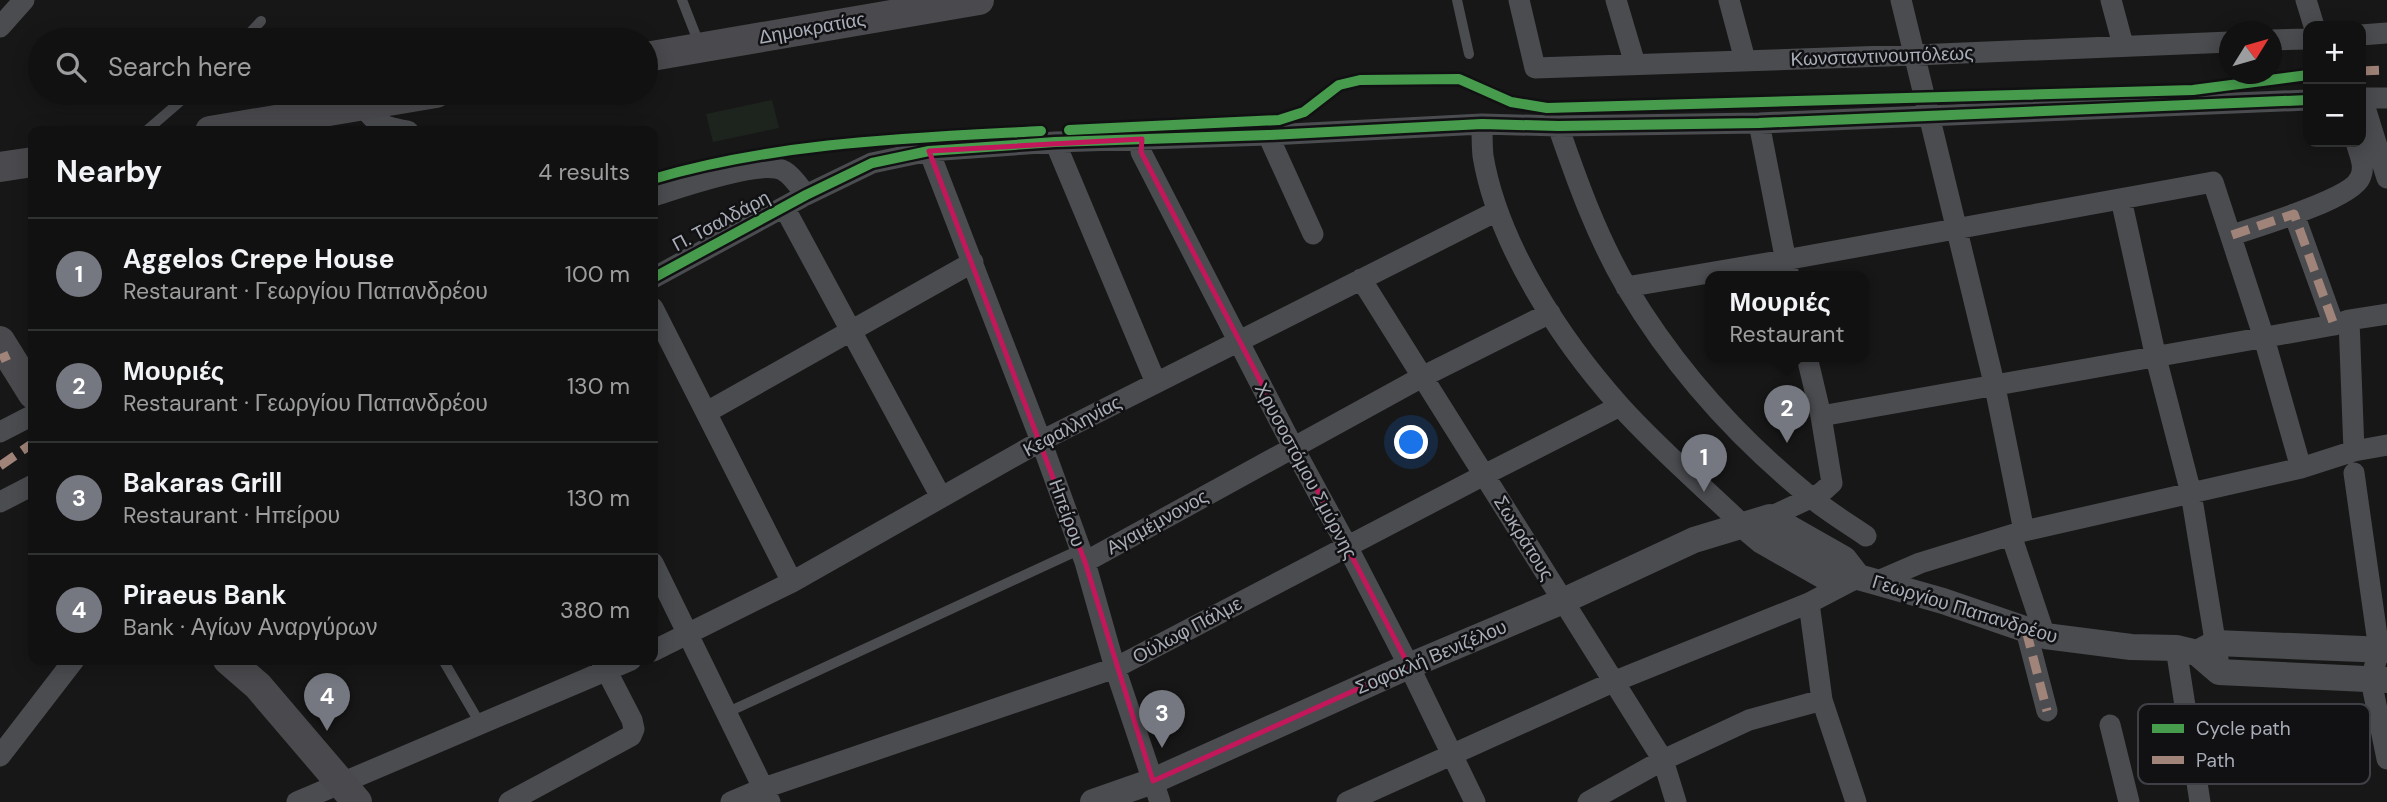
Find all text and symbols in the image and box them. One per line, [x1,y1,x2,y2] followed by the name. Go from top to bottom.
[757,6,867,50] street label: Δημοκρατίας
[2219,21,2282,84] north arrow
[2303,21,2366,147] map controls
[2303,21,2366,84] button: +
[28,28,658,105] search box
[1790,40,1974,72] street label: Κωνσταντινουπόλεως
[52,48,90,86] icon: search
[108,50,251,84] text: Search here
[2303,84,2366,147] button: −
[56,152,162,191] text: Nearby
[538,157,630,187] text: 4 results
[668,185,774,257] street label: Π. Τσαλδάρη
[123,242,394,276] text: Aggelos Crepe House
[75,259,83,289] text: 1
[565,259,630,289] text: 100 m
[1705,271,1869,362] popup
[123,276,488,306] text: Restaurant · Γεωργίου Παπανδρέου
[1729,285,1831,319] text: Μουριές
[1729,319,1845,349] text: Restaurant
[123,354,224,388] text: Μουριές
[72,371,86,401] text: 2
[567,371,630,401] text: 130 m
[1249,379,1363,563] street label: Χρυσοστόμου Σμύρνης
[1764,385,1810,443] pin: 2
[123,388,488,418] text: Restaurant · Γεωργίου Παπανδρέου
[1019,390,1125,462] street label: Κεφαλληνίας
[1394,425,1428,459] your location
[1681,434,1727,492] pin: 1
[123,466,282,500] text: Bakaras Grill
[1043,476,1091,550] street label: Ηπείρου
[72,483,86,513] text: 3
[567,483,630,513] text: 130 m
[1102,484,1212,560] street label: Αγαμέμνονος
[1488,491,1560,585] street label: Σωκράτους
[123,500,340,530] text: Restaurant · Ηπείρου
[1869,569,2061,649] street label: Γεωργίου Παπανδρέου
[123,578,286,612] text: Piraeus Bank
[1128,590,1246,669] street label: Ούλωφ Πάλμε
[72,595,86,625] text: 4
[560,595,630,625] text: 380 m
[123,612,378,642] text: Bank · Αγίων Αναργύρων
[1352,614,1510,700] street label: Σοφοκλή Βενιζέλου
[304,673,350,731] pin: 4
[1139,690,1185,748] pin: 3
[2138,704,2370,784] legend
[2196,716,2291,741] text: Cycle path
[2196,748,2235,773] text: Path

